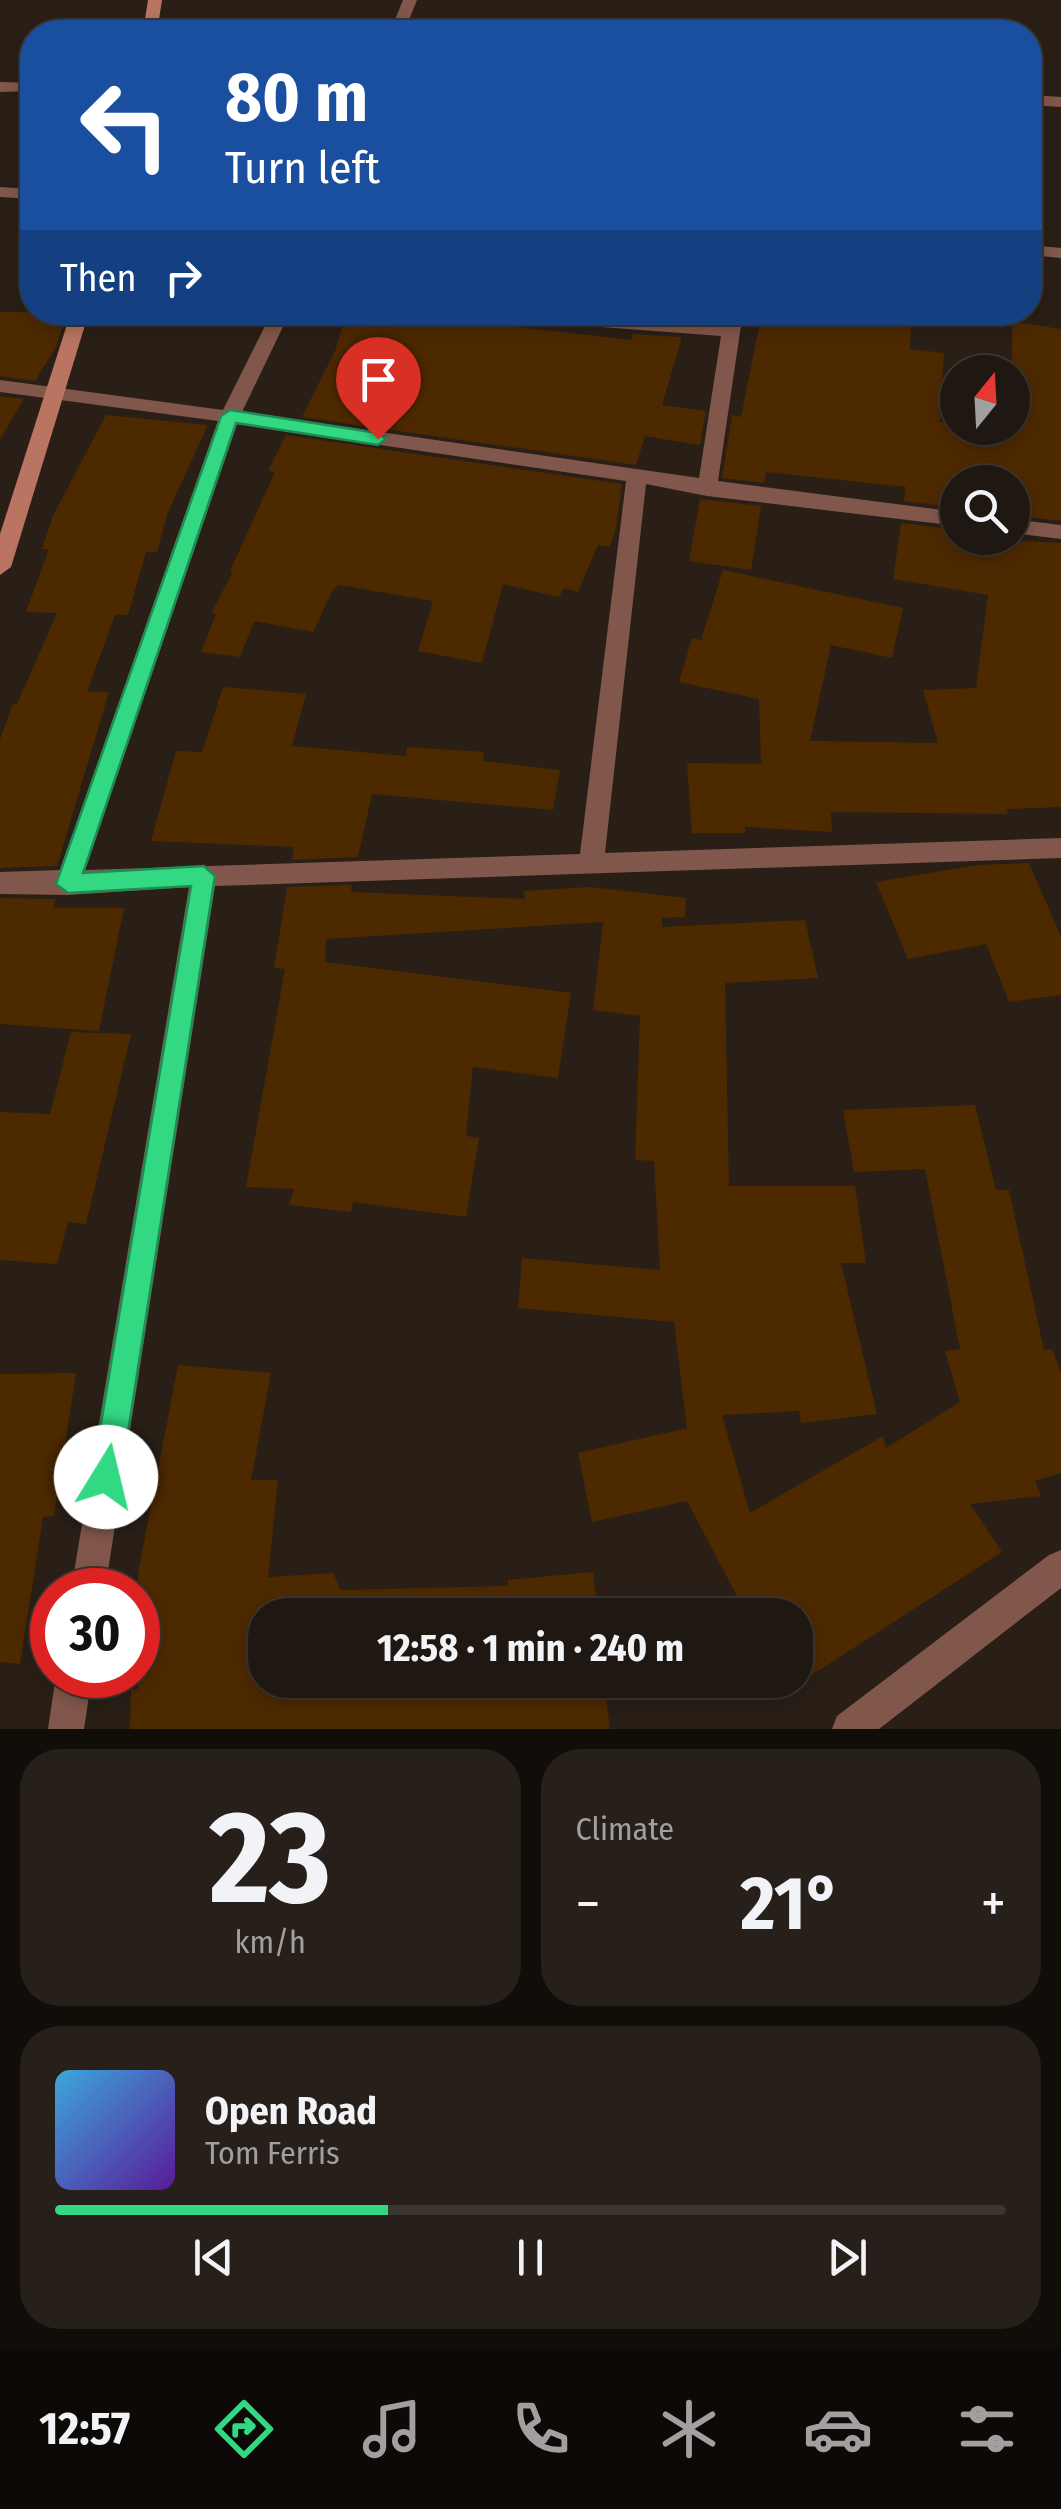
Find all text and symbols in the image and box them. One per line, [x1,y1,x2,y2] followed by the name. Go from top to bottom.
[225,56,368,140] text: 80 m
[60,60,190,190] icon: left
[225,141,380,195] text: Turn left
[156,250,211,305] icon: right
[60,255,136,301] text: Then
[336,337,421,440] pin
[351,352,406,407] icon: arrive
[940,355,1030,445] north arrow
[940,355,1030,555] map controls
[940,465,1030,555] button: search
[54,1425,158,1529] position arrow
[30,1568,160,1698] speed limit sign: 30
[377,1625,684,1671] text: 12:58 · 1 min · 240 m
[209,1780,331,1936] text: 23
[576,1810,674,1848] text: Climate
[741,1859,841,1949] text: 21°
[576,1871,600,1937] text: −
[981,1871,1006,1937] text: +
[235,1923,306,1961] text: km/h
[205,2088,377,2134] text: Open Road
[205,2134,340,2172] text: Tom Ferris
[186,2230,241,2285] icon: previous
[503,2230,558,2285] icon: pause
[820,2230,875,2285] icon: next
[209,2394,279,2464] icon: directions
[357,2394,427,2464] icon: music
[506,2394,576,2464] icon: phone
[654,2394,724,2464] icon: climate
[803,2394,873,2464] icon: car
[952,2394,1022,2464] icon: filters
[39,2402,130,2456] text: 12:57

